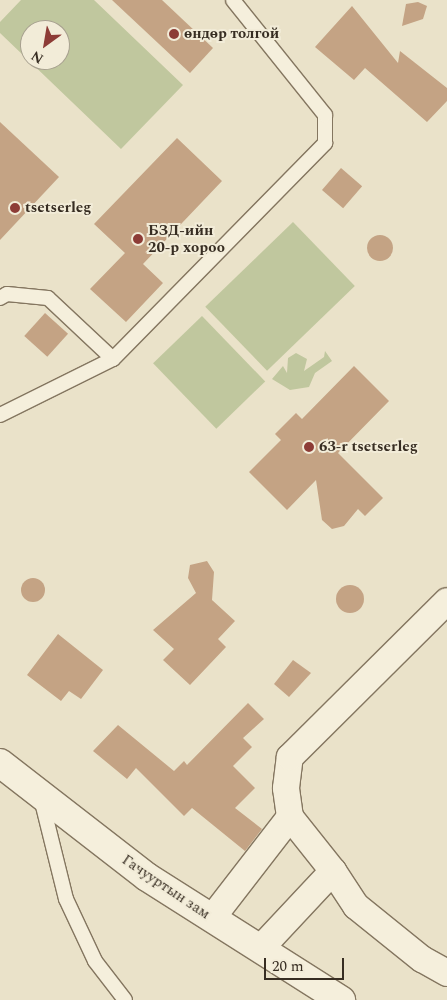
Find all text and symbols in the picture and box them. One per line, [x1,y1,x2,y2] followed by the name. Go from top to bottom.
[20,20,70,70] north arrow
[184,25,279,43] place label: өндөр толгой
[168,28,180,40] marker: өндөр толгой
[27,45,48,69] text: N
[25,199,91,217] place label: tsetserleg
[9,202,21,214] marker: tsetserleg
[148,221,225,256] place label: БЗД-ийн 20-р хороо
[132,233,144,245] marker: БЗД-ийн 20-р хороо
[319,438,418,456] place label: 63-r tsetserleg
[303,441,315,453] marker: 63-r tsetserleg
[118,851,214,923] street label: Гачууртын зам
[267,948,347,980] scale bar
[272,955,304,978] text: 20 m

